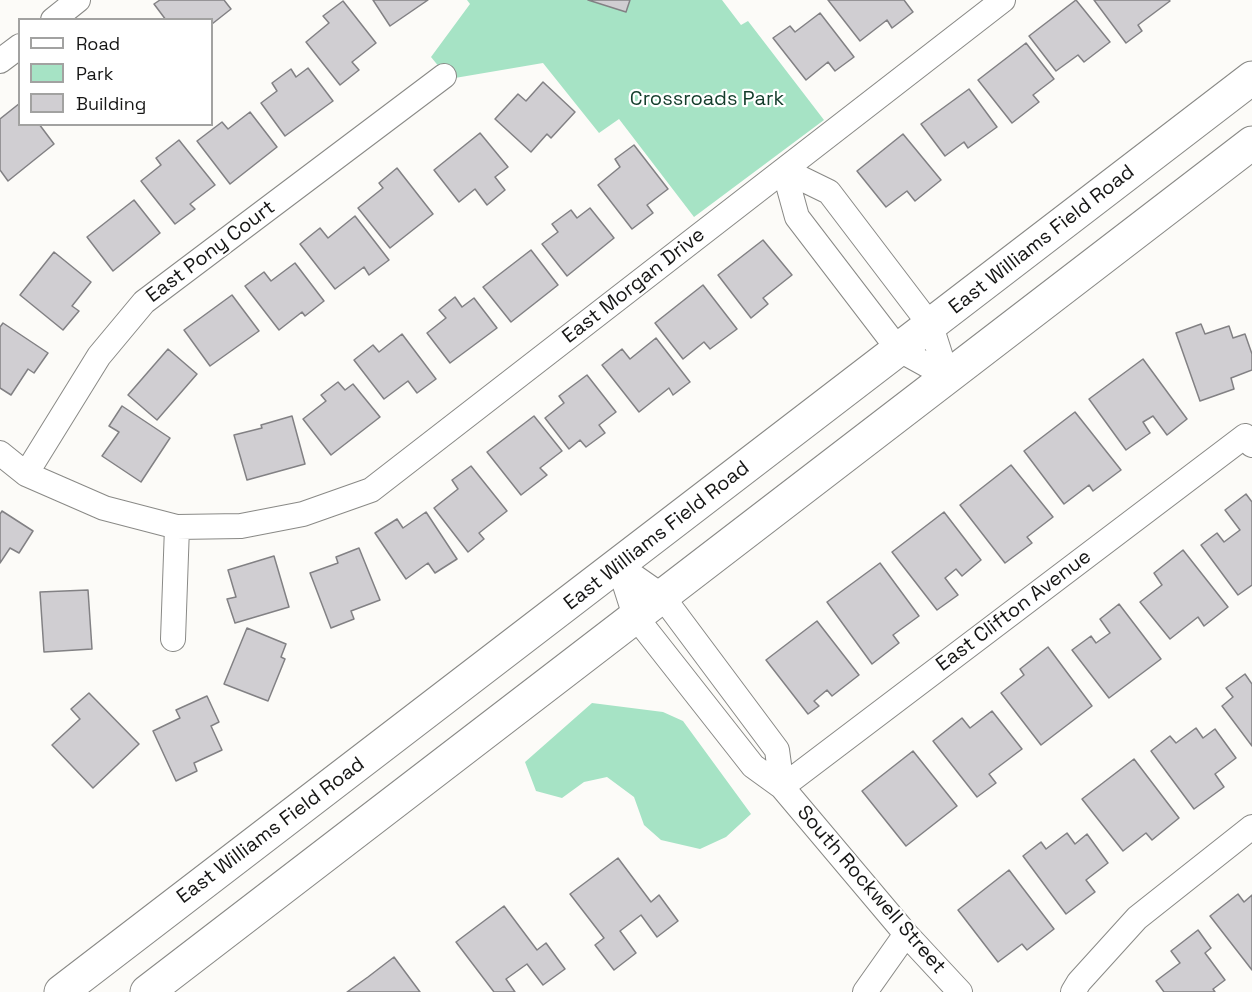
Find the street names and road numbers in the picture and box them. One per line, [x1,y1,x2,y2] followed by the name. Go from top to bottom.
[945,160,1139,320] street label: East Williams Field Road
[142,196,280,308] street label: East Pony Court
[558,223,710,349] street label: East Morgan Drive
[560,456,754,616] street label: East Williams Field Road
[932,545,1096,677] street label: East Clifton Avenue
[173,753,369,909] street label: East Williams Field Road
[791,801,951,979] street label: South Rockwell Street

